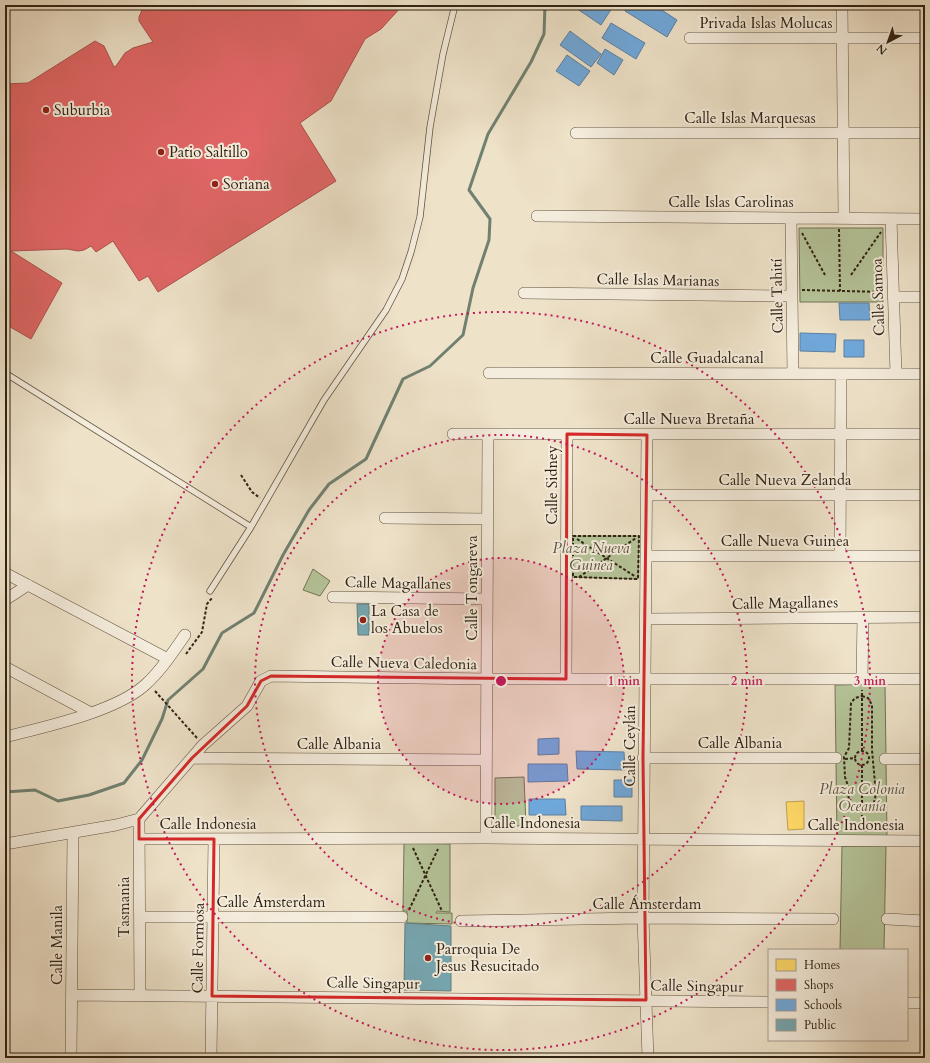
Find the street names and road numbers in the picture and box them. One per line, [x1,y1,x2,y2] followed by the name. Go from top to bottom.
[699,13,833,33] street label: Privada Islas Molucas
[684,108,816,128] street label: Calle Islas Marquesas
[668,192,794,212] street label: Calle Islas Carolinas
[867,257,889,336] street label: Calle Samoa
[766,258,788,334] street label: Calle Tahití
[596,269,720,291] street label: Calle Islas Marianas
[650,348,764,368] street label: Calle Guadalcanal
[623,409,755,429] street label: Calle Nueva Bretaña
[542,445,562,525] street label: Calle Sidney
[718,470,852,490] street label: Calle Nueva Zelanda
[721,531,850,551] street label: Calle Nueva Guinea
[462,535,482,641] street label: Calle Tongareva
[345,572,451,594] street label: Calle Magallanes
[732,592,838,614] street label: Calle Magallanes
[331,652,478,674] street label: Calle Nueva Caledonia
[620,705,640,787] street label: Calle Ceylán
[698,733,783,753] street label: Calle Albania
[297,734,382,754] street label: Calle Albania
[483,813,581,833] street label: Calle Indonesia
[159,814,257,834] street label: Calle Indonesia
[807,815,905,835] street label: Calle Indonesia
[114,876,134,937] street label: Tasmania
[217,892,326,912] street label: Calle Ámsterdam
[593,894,702,914] street label: Calle Ámsterdam
[187,902,209,994] street label: Calle Formosa
[47,904,67,985] street label: Calle Manila
[326,972,420,994] street label: Calle Singapur
[650,975,744,997] street label: Calle Singapur

